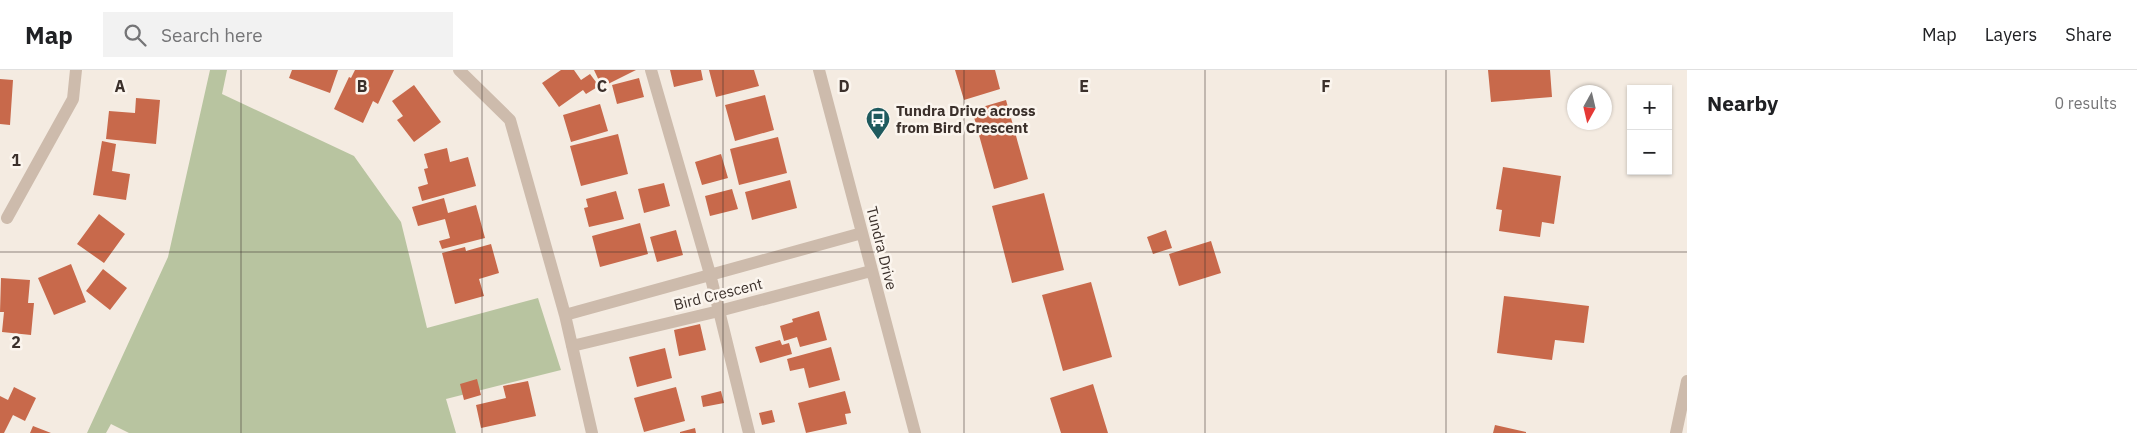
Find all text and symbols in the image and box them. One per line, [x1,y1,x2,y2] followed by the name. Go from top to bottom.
[103,12,453,57] search box
[25,19,73,51] text: Map
[121,21,149,49] icon: search
[161,23,263,47] text: Search here
[1922,23,1957,46] text: Map
[1985,23,2037,46] text: Layers
[2065,23,2112,46] text: Share
[115,76,126,96] text: A
[357,76,368,96] text: B
[597,76,607,96] text: C
[838,76,850,96] text: D
[1079,76,1089,96] text: E
[1321,76,1331,96] text: F
[1567,85,1612,130] north arrow
[1627,85,1672,175] map controls
[1627,85,1672,130] button: +
[1707,89,1778,117] text: Nearby
[2054,93,2117,113] text: 0 results
[896,101,1036,137] place label: Tundra Drive across from Bird Crescent
[865,106,891,140] bus stop icon: Tundra Drive across from Bird Crescent
[1627,130,1672,175] button: −
[11,150,21,170] text: 1
[862,204,902,292] street label: Tundra Drive
[672,274,764,314] street label: Bird Crescent
[11,332,21,352] text: 2

